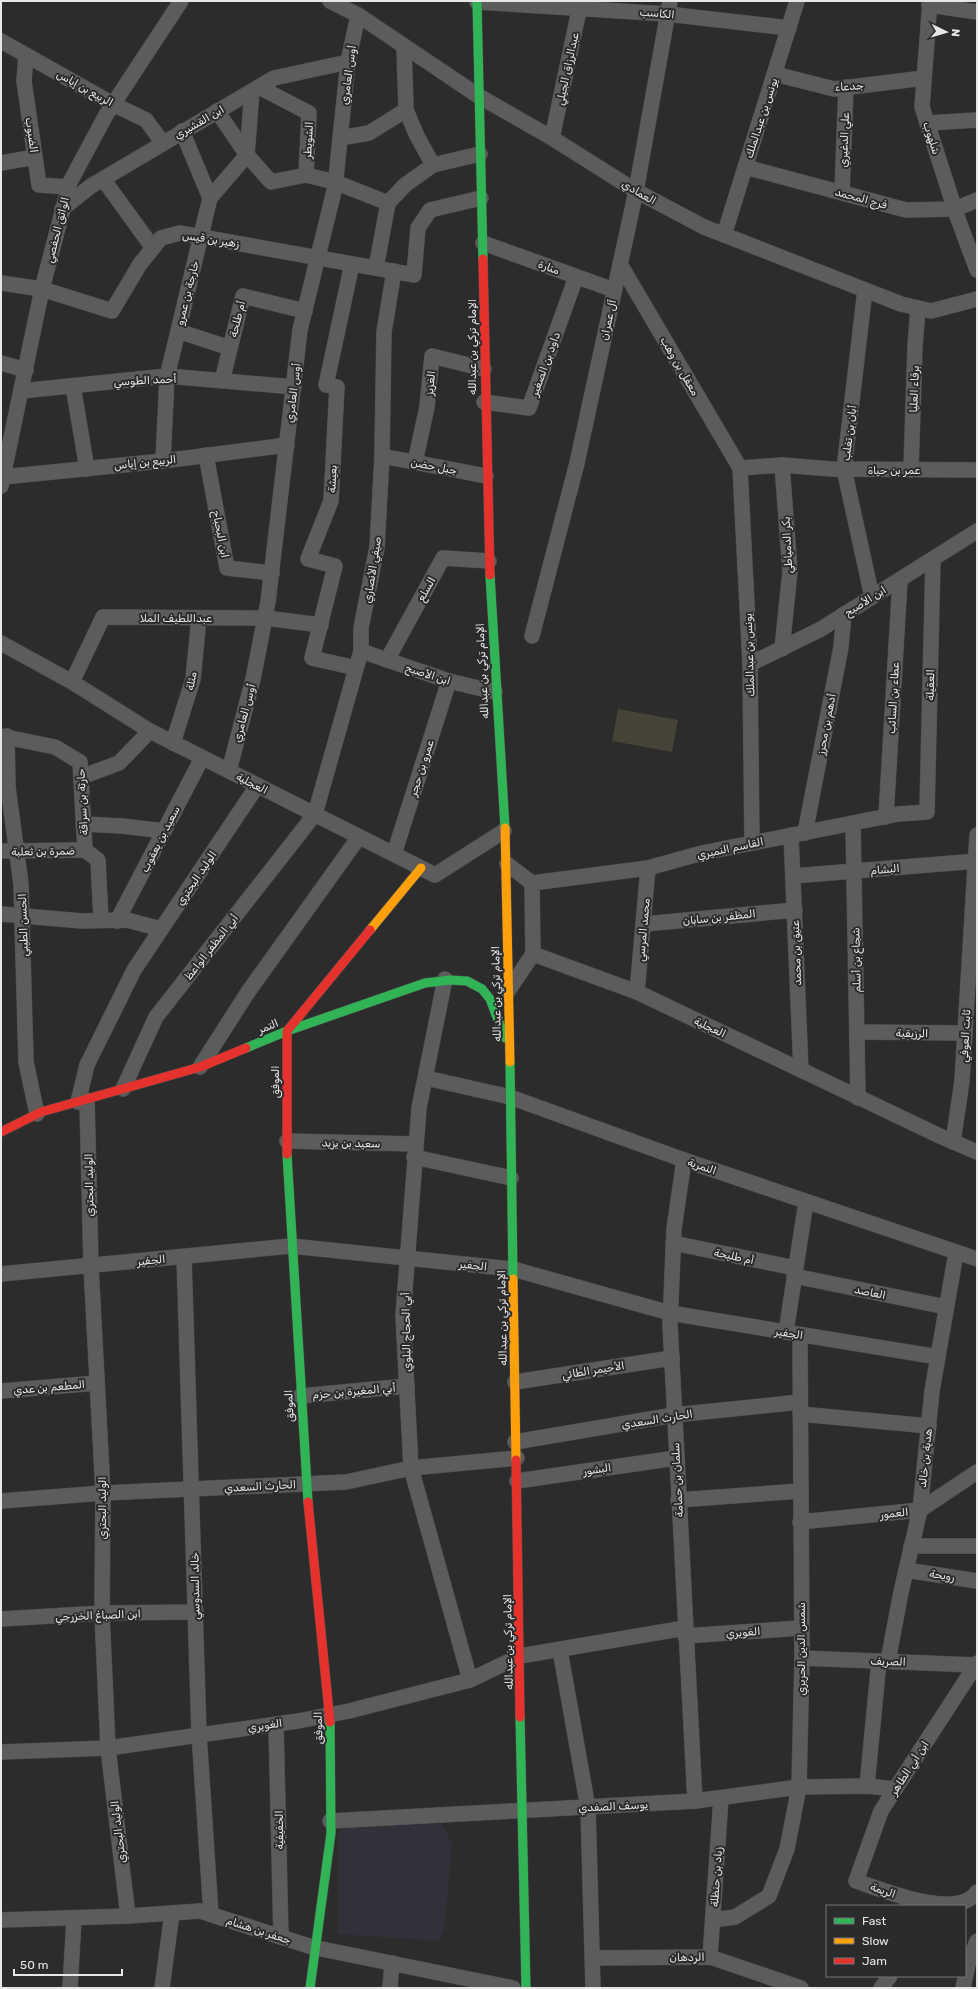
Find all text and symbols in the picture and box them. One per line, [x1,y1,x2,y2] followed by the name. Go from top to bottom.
[639,5,675,22] street label: الكاسب
[926,12,966,52] north arrow
[949,28,962,37] text: N
[553,31,584,107] street label: عبدالرزاق الجيلي
[338,44,360,106] street label: أوس العامري
[53,68,115,111] street label: الربيع بن إياس
[742,76,782,160] street label: يونس بن عبدالملك
[834,79,864,94] street label: جدعاء
[172,103,227,143] street label: ابن القشيري
[837,112,854,168] street label: علي الدغيري
[22,117,40,154] street label: الضبوب
[919,120,943,156] street label: شلهوب
[301,121,317,160] street label: الشويطر
[619,177,658,208] street label: العمادي
[833,185,888,214] street label: فرج المحمد
[43,196,74,265] street label: الواثق الحفصي
[181,229,241,250] street label: زهير بن قيس
[536,258,561,277] street label: منارة
[173,259,203,327] street label: خارجة بن عمرو
[598,298,619,342] street label: آل عمران
[227,299,249,339] street label: أم طلحة
[466,299,481,395] street label: الإمام تركي بن عبدالله
[527,330,564,399] street label: داود بن الصغير
[657,334,702,399] street label: معقل بن وهب
[283,362,305,424] street label: أوس العامري
[907,365,922,413] street label: برقاء العليا
[423,370,438,397] street label: الغزيز
[113,372,177,391] street label: أحمد الطوسي
[840,404,859,462] street label: أبان بن تغلب
[113,453,177,474] street label: الربيع بن إياس
[410,456,459,477] street label: جبل حضن
[325,464,340,494] street label: بعيشة
[868,464,920,477] street label: عمر بن حياة
[208,509,231,559] street label: ابن البحباح
[780,516,797,574] street label: بكر الدمياطي
[361,536,386,605] street label: صيفي الأنصاري
[415,575,440,605] street label: السلع
[842,583,890,621] street label: ابن الأصبح
[140,612,212,625] street label: عبداللطيف الملا
[742,613,758,697] street label: يونس بن عبدالملك
[474,623,493,719] street label: الإمام تركي بن عبدالله
[403,661,452,690] street label: ابن الأصبح
[885,662,902,734] street label: عطاء بن السائب
[924,669,937,701] street label: العقيلة
[183,671,200,692] street label: مثلة
[230,682,260,744] street label: أوس العامري
[814,692,840,757] street label: أدهم بن محرز
[406,738,438,799] street label: عمرو بن حجر
[74,768,91,836] street label: حارثة بن سراقة
[234,770,270,797] street label: العجلية
[138,804,184,875] street label: سعيد بن يعقوب
[696,835,765,863] street label: القاسم النميري
[11,844,75,859] street label: ضمرة بن ثعلبة
[173,849,220,909] street label: الوليد البحتري
[870,862,900,878] street label: البشام
[16,893,33,957] street label: الحسن الطيبي
[634,898,655,963] street label: محمد المرسي
[682,907,756,928] street label: المظفر بن سابان
[182,912,243,984] street label: أبي المظفر الواعظ
[789,920,805,986] street label: عتيق بن محمد
[849,927,866,993] street label: شجاع بن أسلم
[489,946,506,1042] street label: الإمام تركي بن عبدالله
[958,1009,975,1063] street label: ثابت العوفي
[692,1014,728,1040] street label: العجلية
[255,1017,280,1037] street label: التمر
[896,1027,928,1040] street label: الرزيقية
[269,1066,283,1098] street label: الموفق
[322,1136,380,1151] street label: سعيد بن يزيد
[82,1153,98,1217] street label: الوليد البحتري
[686,1156,718,1177] street label: النمرية
[712,1246,755,1268] street label: أم طليحة
[135,1253,166,1269] street label: الجفير
[457,1257,488,1273] street label: الجفير
[495,1270,512,1366] street label: الإمام تركي بن عبدالله
[853,1283,887,1302] street label: العاصد
[399,1292,416,1372] street label: أبي الحجاج البلوي
[773,1325,804,1342] street label: الجفير
[561,1359,626,1384] street label: الأحيمر الطائي
[13,1378,86,1398] street label: المطعم بن عدي
[312,1381,396,1404] street label: أبي المغيرة بن حزم
[282,1389,298,1423] street label: الموفق
[620,1407,694,1433] street label: الحارث السعدي
[916,1428,935,1488] street label: هدية بن خالد
[669,1442,686,1518] street label: سلمان بن حمامة
[581,1461,612,1479] street label: البشور
[96,1477,110,1540] street label: الوليد البحتري
[224,1478,296,1496] street label: الحارث السعدي
[878,1506,909,1523] street label: العمور
[188,1552,205,1620] street label: خالد السدوسي
[928,1567,956,1585] street label: رويحة
[501,1594,518,1690] street label: الإمام تركي بن عبدالله
[795,1602,809,1696] street label: شمس الدين الحريري
[55,1608,141,1625] street label: ابن الصباغ الخزرجي
[725,1625,761,1641] street label: الغويري
[870,1654,906,1669] street label: الصريف
[312,1712,326,1744] street label: الموفق
[247,1717,283,1735] street label: الغويري
[886,1739,934,1800] street label: ابن أبي الطاهر
[578,1798,648,1816] street label: يوسف الصفدي
[108,1800,130,1864] street label: الوليد البحتري
[273,1810,286,1850] street label: الخفيفية
[708,1846,725,1908] street label: زياد بن حنظلة
[868,1880,897,1901] street label: الريمة
[826,1905,966,1977] legend
[225,1914,293,1948] street label: جعفر بن هشام
[862,1914,886,1928] text: Fast
[862,1934,889,1948] text: Slow
[14,1951,122,1977] scale bar
[669,1951,705,1964] street label: الردهان
[862,1954,887,1968] text: Jam
[20,1958,48,1972] text: 50 m

